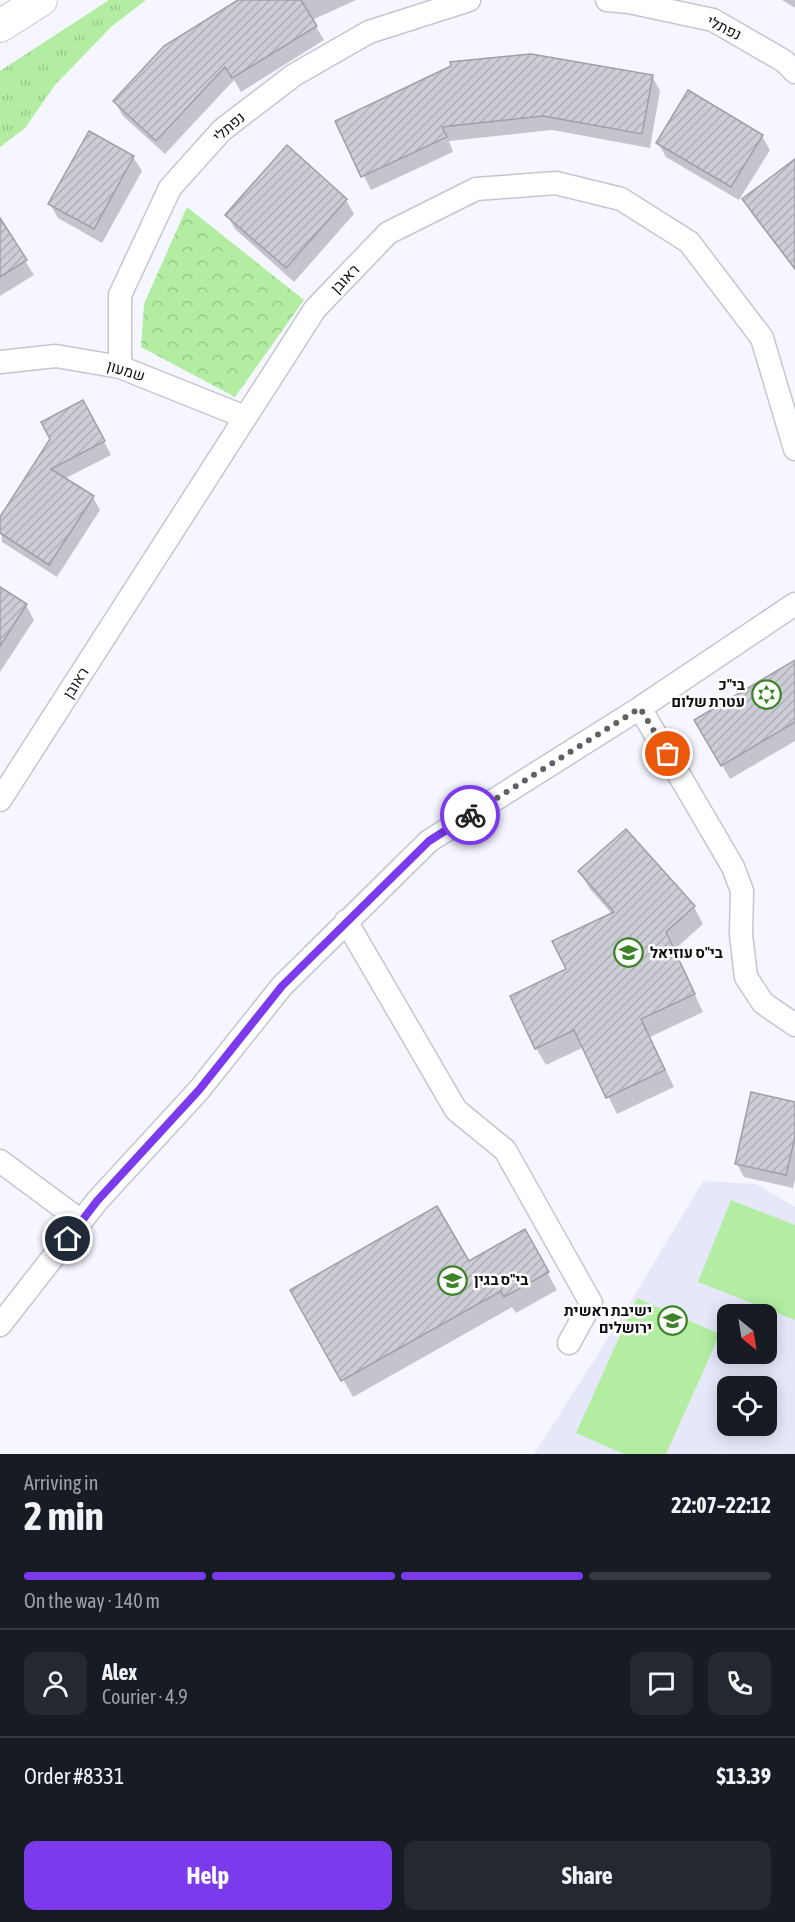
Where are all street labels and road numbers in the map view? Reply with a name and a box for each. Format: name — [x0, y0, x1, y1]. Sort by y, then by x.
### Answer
street label: נפתלי — [704, 12, 744, 43]
street label: נפתלי — [209, 108, 248, 145]
street label: ראובן — [327, 261, 362, 297]
street label: שמעון — [105, 357, 147, 384]
street label: ראובן — [59, 664, 92, 701]

